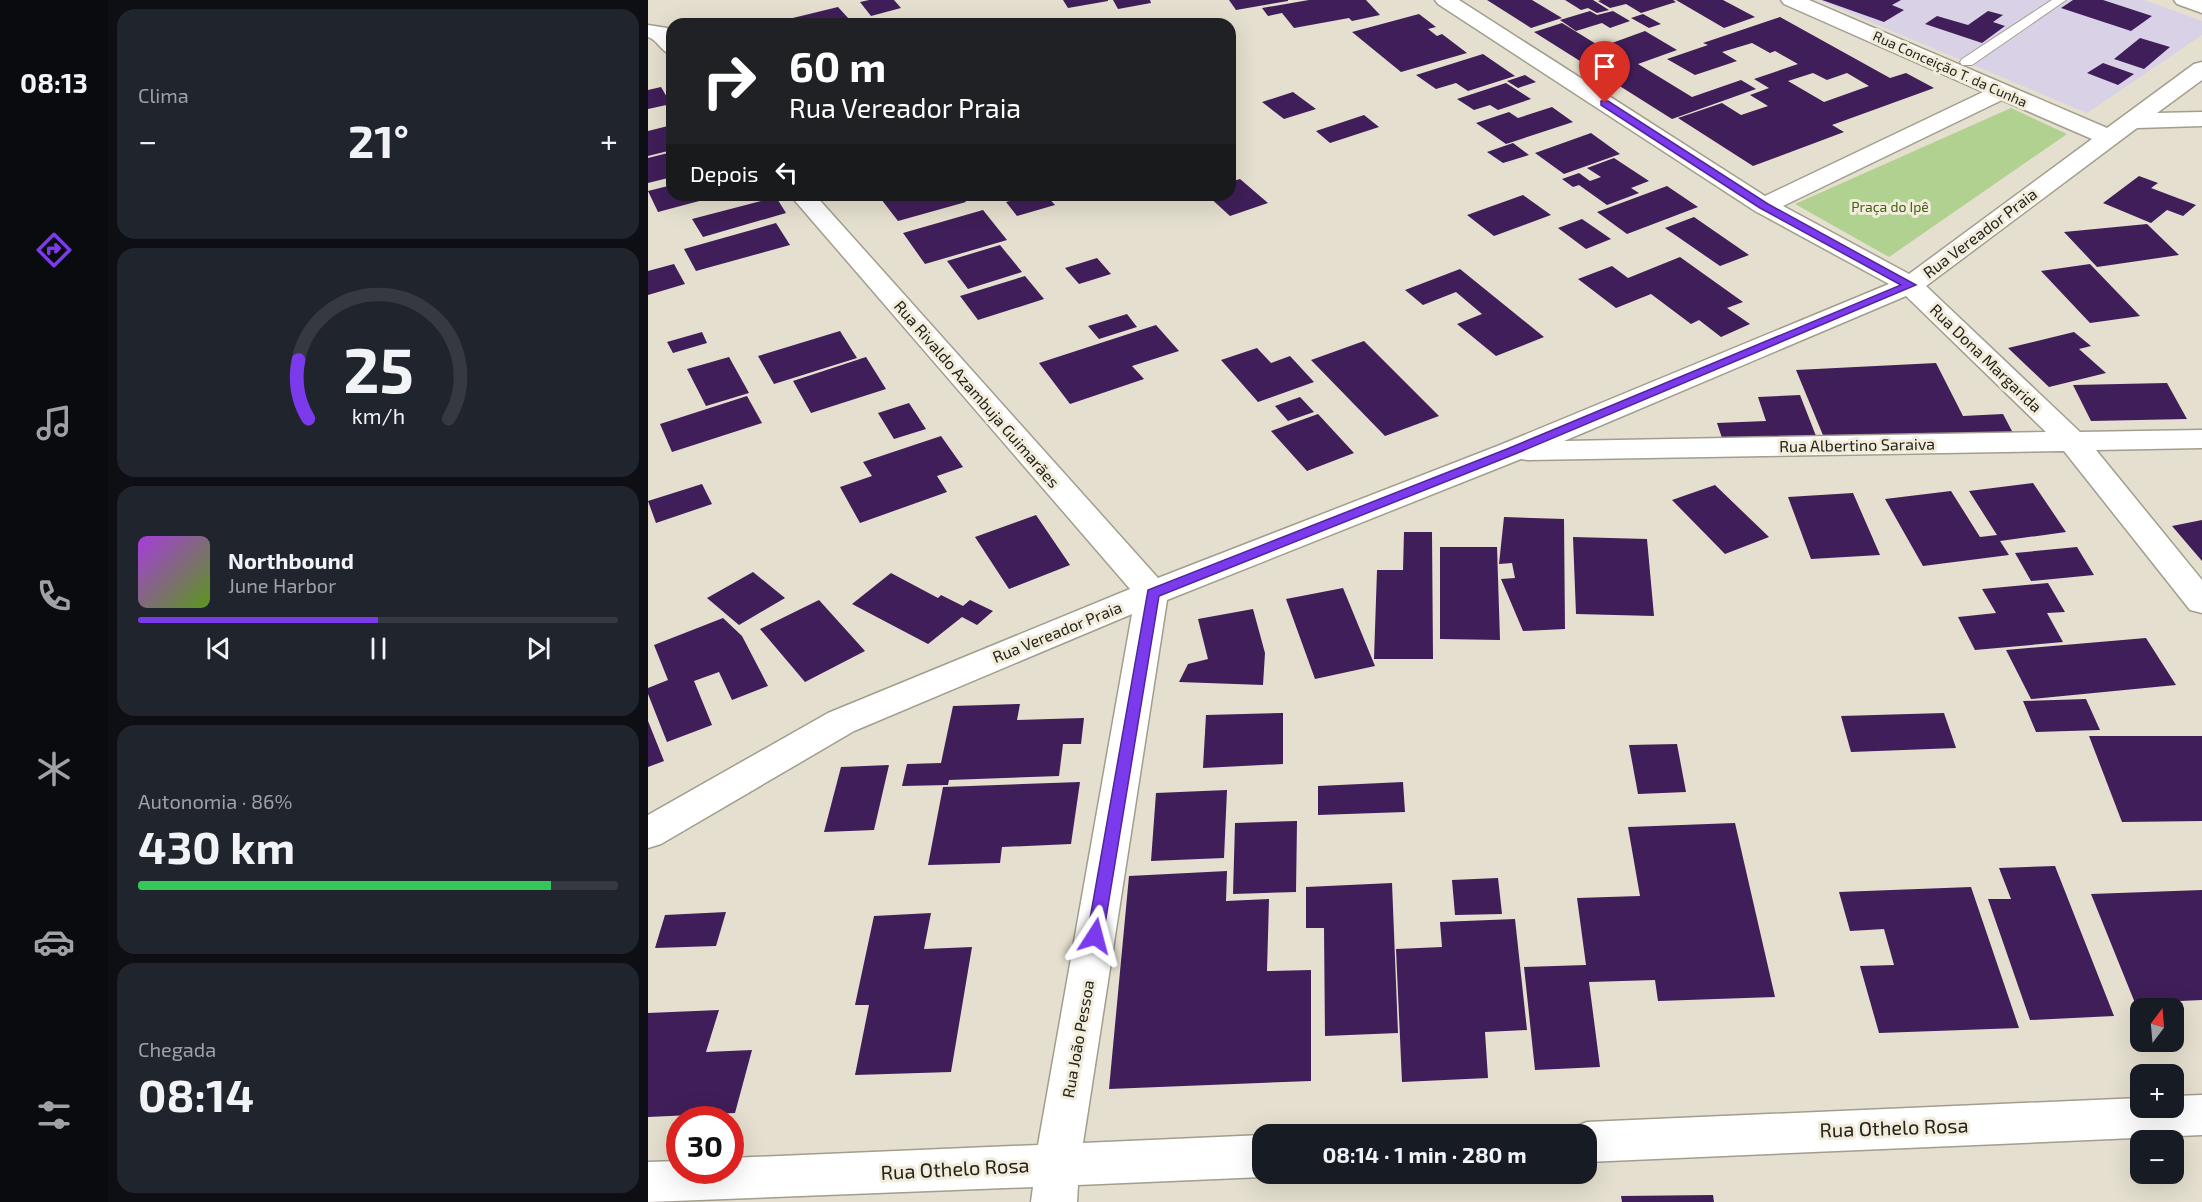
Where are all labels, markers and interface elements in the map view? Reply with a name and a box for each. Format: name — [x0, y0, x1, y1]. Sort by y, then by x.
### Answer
street label: Rua Conceição T. da Cunha — [1870, 27, 2030, 111]
text: 60 m — [789, 40, 886, 90]
pin — [1579, 41, 1630, 103]
icon: right — [690, 42, 768, 120]
icon: arrive — [1588, 50, 1621, 83]
text: 08:13 — [20, 66, 88, 98]
text: Clima — [138, 83, 189, 107]
text: Rua Vereador Praia — [789, 91, 1021, 123]
text: 21° — [348, 113, 409, 167]
text: − — [138, 120, 157, 160]
text: + — [600, 120, 618, 160]
icon: left — [770, 156, 803, 189]
text: Depois — [690, 160, 758, 186]
street label: Rua Vereador Praia — [1919, 184, 2040, 282]
park label: Praça do Ipê — [1851, 198, 1929, 216]
icon: directions — [33, 229, 75, 271]
street label: Rua Rivaldo Azambuja Guimarães — [890, 296, 1064, 492]
street label: Rua Dona Margarida — [1927, 299, 2046, 416]
text: 25 — [343, 332, 413, 407]
icon: music — [33, 402, 75, 444]
text: km/h — [351, 404, 405, 429]
street label: Rua Albertino Saraiva — [1779, 434, 1935, 455]
text: Northbound — [228, 547, 354, 573]
text: June Harbor — [228, 573, 336, 597]
icon: phone — [33, 575, 75, 617]
street label: Rua Vereador Praia — [989, 597, 1124, 666]
icon: previous — [202, 632, 235, 665]
icon: pause — [362, 632, 395, 665]
icon: next — [522, 632, 555, 665]
icon: climate — [33, 748, 75, 790]
text: Autonomia · 86% — [138, 789, 292, 813]
text: 430 km — [138, 819, 295, 873]
position arrow — [1063, 904, 1127, 968]
icon: car — [33, 921, 75, 963]
street label: Rua João Pessoa — [1058, 979, 1097, 1099]
north arrow — [2130, 998, 2184, 1052]
map controls — [2130, 998, 2184, 1184]
text: Chegada — [138, 1037, 216, 1061]
button: + — [2130, 1064, 2184, 1118]
text: 08:14 — [138, 1067, 254, 1121]
icon: filters — [33, 1094, 75, 1136]
speed limit sign: 30 — [666, 1106, 744, 1184]
street label: Rua Othelo Rosa — [1819, 1112, 1969, 1142]
button: − — [2130, 1130, 2184, 1184]
text: 08:14 · 1 min · 280 m — [1322, 1141, 1527, 1167]
street label: Rua Othelo Rosa — [880, 1152, 1030, 1184]

